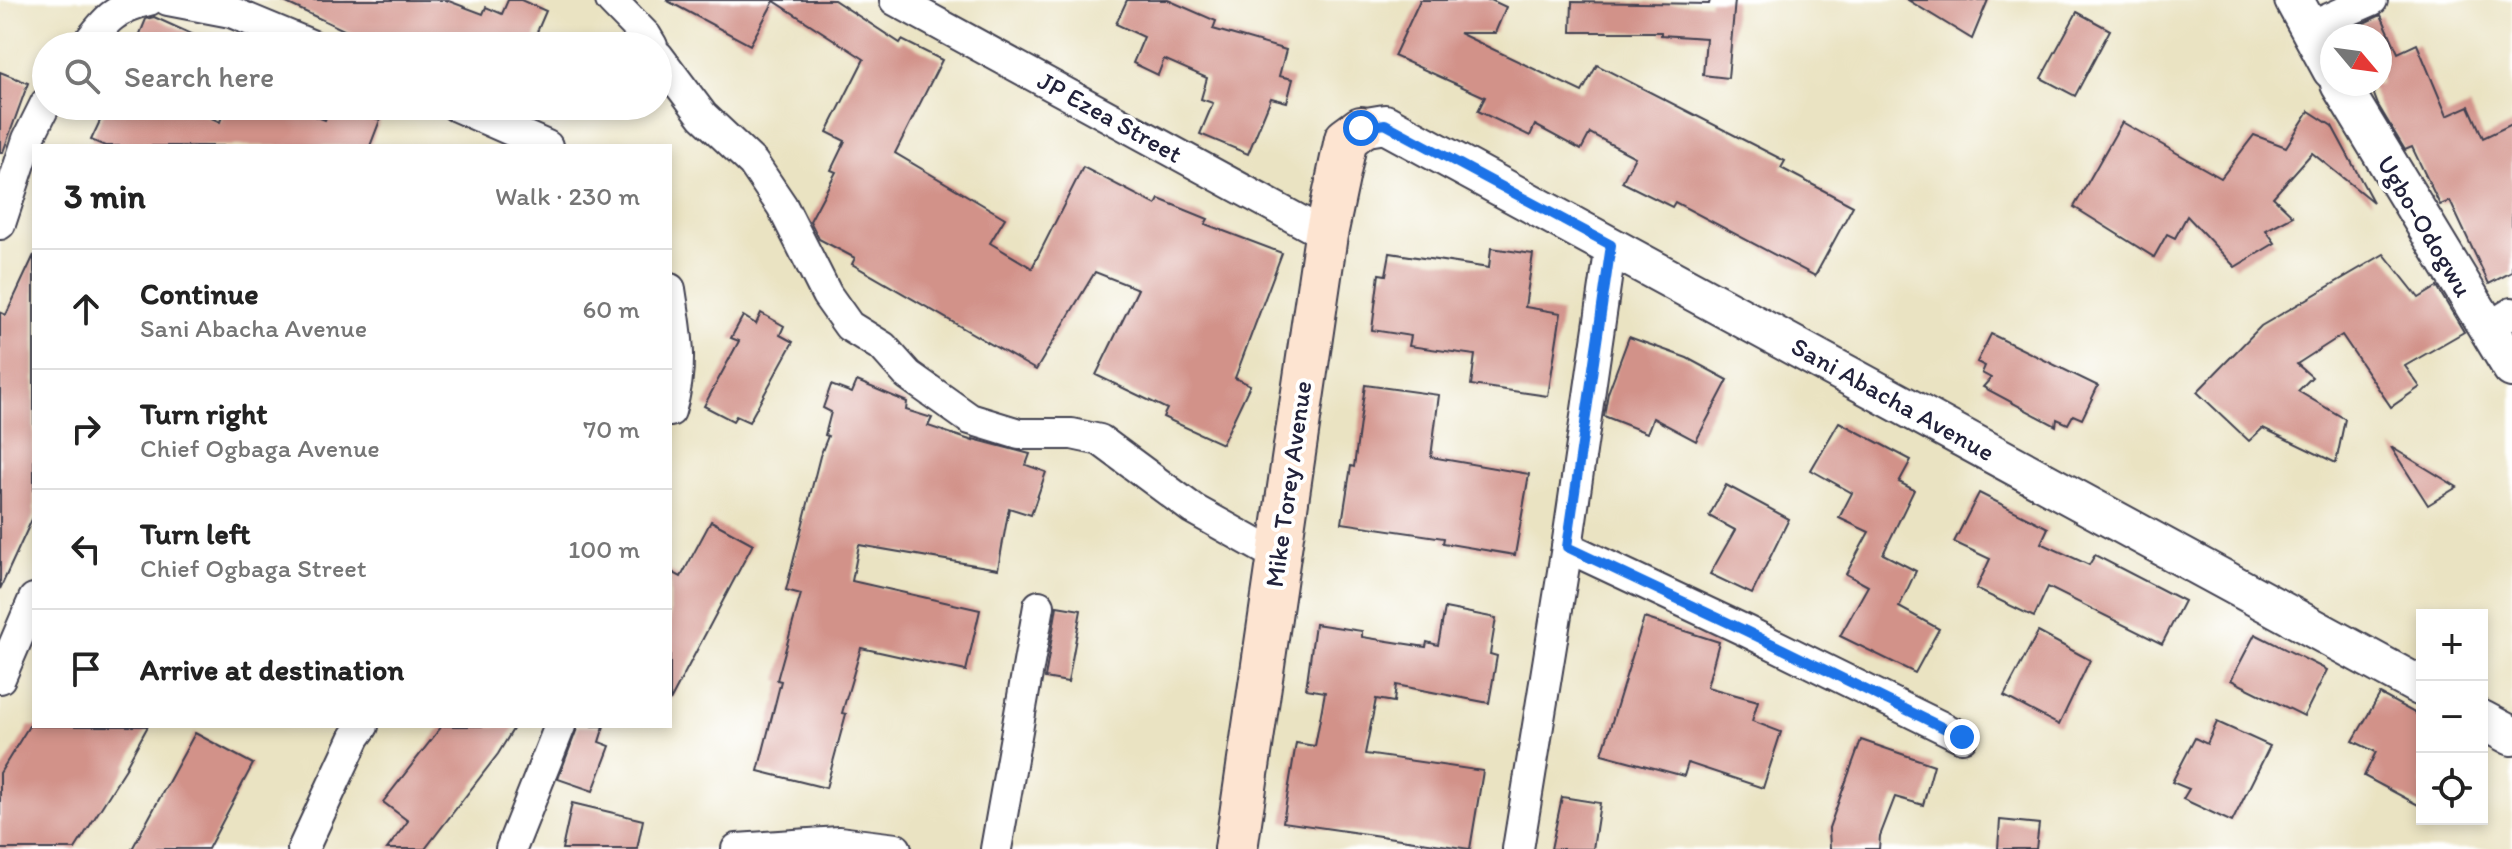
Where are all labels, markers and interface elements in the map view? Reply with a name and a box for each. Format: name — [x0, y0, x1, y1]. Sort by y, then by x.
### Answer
north arrow — [2320, 24, 2392, 96]
search box — [32, 32, 672, 120]
icon: search — [60, 54, 104, 98]
text: Search here — [124, 58, 274, 95]
street label: JP Ezea Street — [1032, 64, 1188, 170]
route start — [1343, 110, 1379, 146]
street label: Ugbo-Odogwu — [2370, 149, 2480, 303]
text: 3 min — [64, 176, 146, 217]
text: Walk · 230 m — [495, 180, 640, 212]
text: Continue — [140, 275, 259, 312]
icon: ahead — [64, 287, 108, 331]
text: 60 m — [583, 293, 640, 325]
text: Sani Abacha Avenue — [140, 312, 367, 344]
street label: Sani Abacha Avenue — [1786, 330, 2000, 468]
street label: Mike Torey Avenue — [1258, 379, 1318, 589]
text: Turn right — [140, 395, 268, 432]
icon: right — [64, 407, 108, 451]
text: 70 m — [583, 413, 640, 445]
text: Chief Ogbaga Avenue — [140, 432, 380, 464]
text: Turn left — [140, 515, 251, 552]
icon: left — [64, 527, 108, 571]
text: 100 m — [568, 533, 640, 565]
text: Chief Ogbaga Street — [140, 552, 367, 584]
map controls — [2416, 609, 2488, 825]
button: + — [2416, 609, 2488, 681]
icon: arrive — [64, 647, 108, 691]
text: Arrive at destination — [140, 651, 404, 688]
button: − — [2416, 681, 2488, 753]
route end — [1944, 719, 1980, 755]
button: locate — [2416, 753, 2488, 825]

